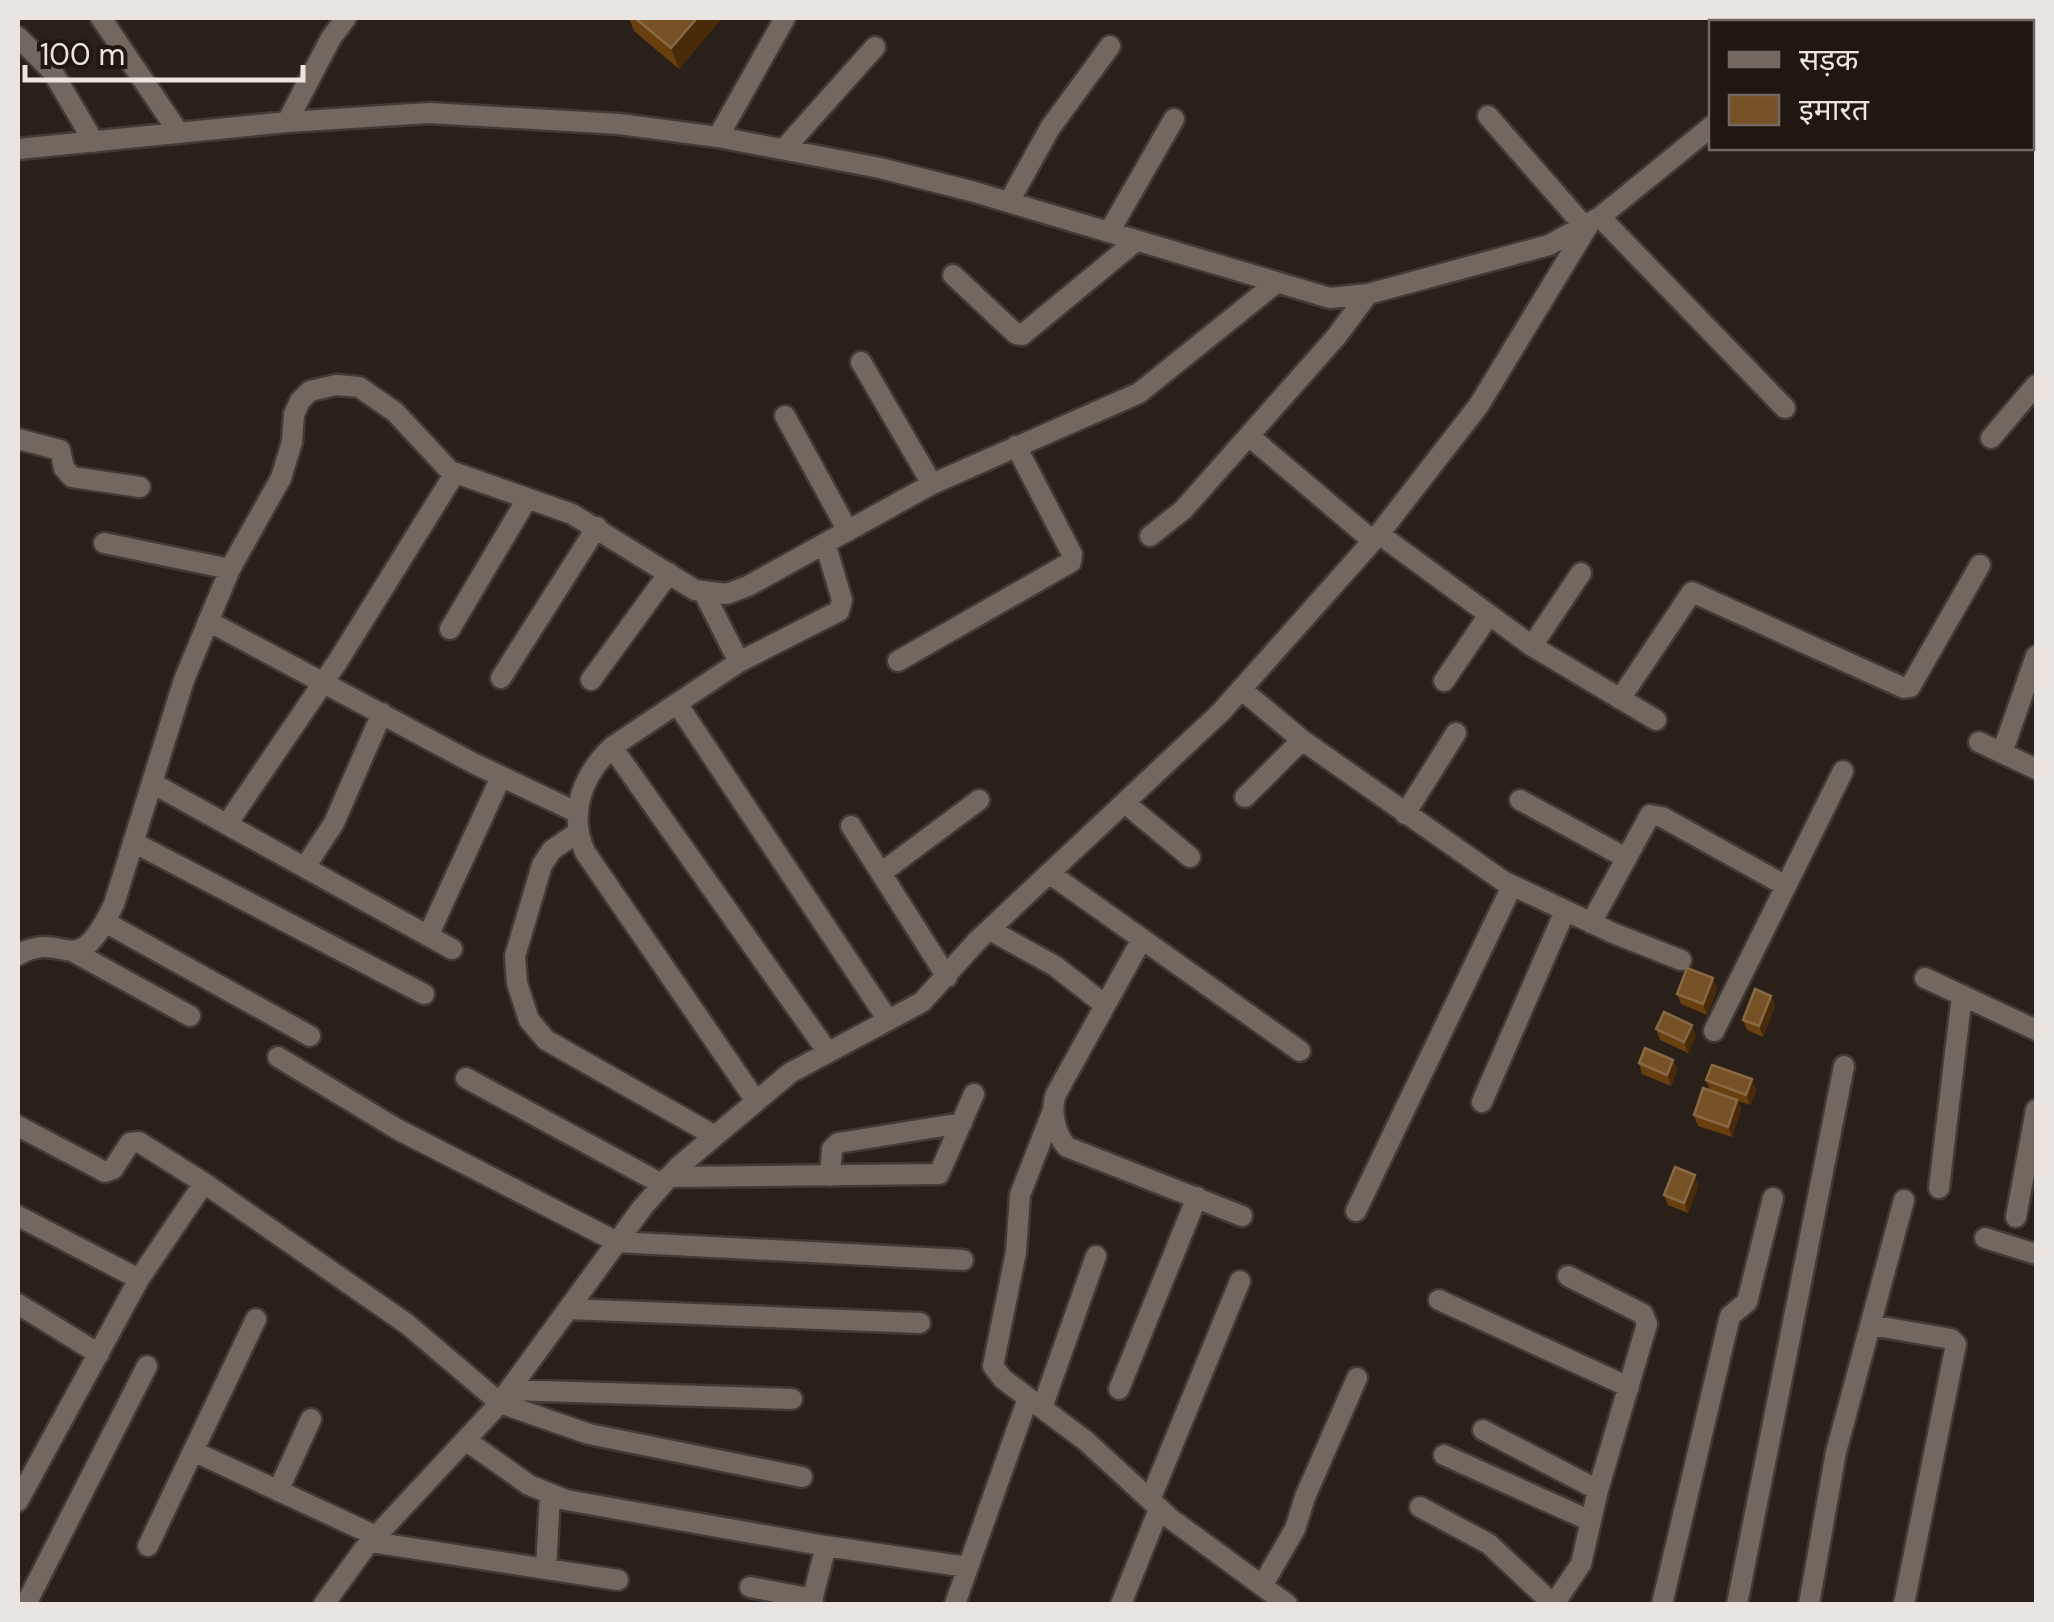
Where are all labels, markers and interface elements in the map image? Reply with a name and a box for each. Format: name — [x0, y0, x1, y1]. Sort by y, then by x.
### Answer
scale bar — [25, 20, 302, 82]
legend — [1709, 20, 2034, 150]
text: 100 m — [40, 35, 125, 74]
text: सड़क — [1799, 40, 1859, 79]
text: इमारत — [1799, 90, 1870, 129]

